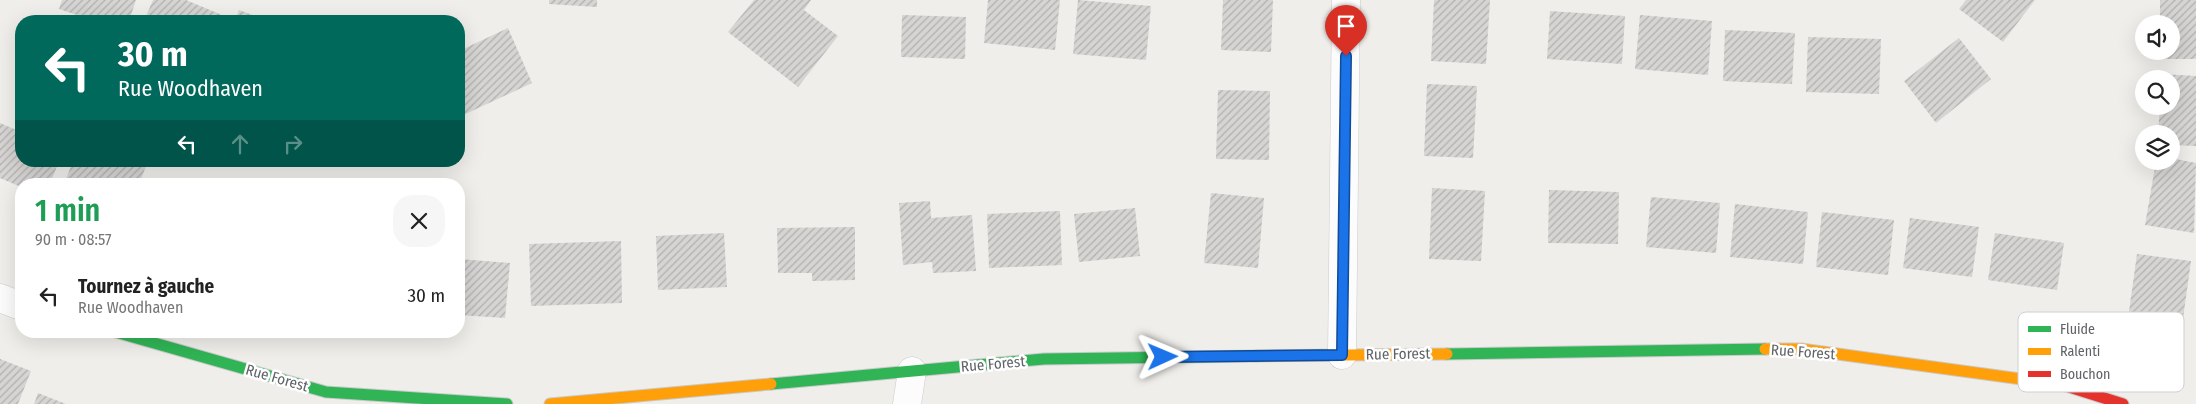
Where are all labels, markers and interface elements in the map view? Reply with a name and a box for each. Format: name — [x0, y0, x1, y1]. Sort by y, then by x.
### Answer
pin — [1325, 5, 1367, 56]
icon: arrive — [1332, 12, 1360, 40]
map controls — [2135, 15, 2180, 170]
button: sound — [2135, 15, 2180, 60]
text: 30 m — [118, 33, 188, 75]
icon: left — [35, 35, 100, 100]
button: search — [2135, 70, 2180, 115]
text: Rue Woodhaven — [118, 75, 263, 102]
button: layers — [2135, 125, 2180, 170]
icon: left — [173, 130, 201, 158]
icon: ahead — [226, 130, 254, 158]
icon: right — [279, 130, 307, 158]
text: 1 min — [35, 193, 100, 229]
button: close — [393, 195, 445, 247]
text: 90 m · 08:57 — [35, 230, 111, 249]
text: Tournez à gauche — [78, 275, 214, 298]
icon: left — [35, 282, 63, 310]
text: 30 m — [407, 284, 445, 307]
text: Rue Woodhaven — [78, 298, 183, 317]
legend — [2018, 312, 2184, 392]
text: Fluide — [2060, 321, 2095, 338]
position arrow — [1136, 330, 1188, 382]
street label: Rue Forest — [1770, 341, 1836, 363]
text: Ralenti — [2060, 343, 2100, 360]
street label: Rue Forest — [1366, 344, 1430, 364]
street label: Rue Forest — [960, 352, 1026, 376]
street label: Rue Forest — [244, 360, 311, 396]
text: Bouchon — [2060, 366, 2110, 383]

